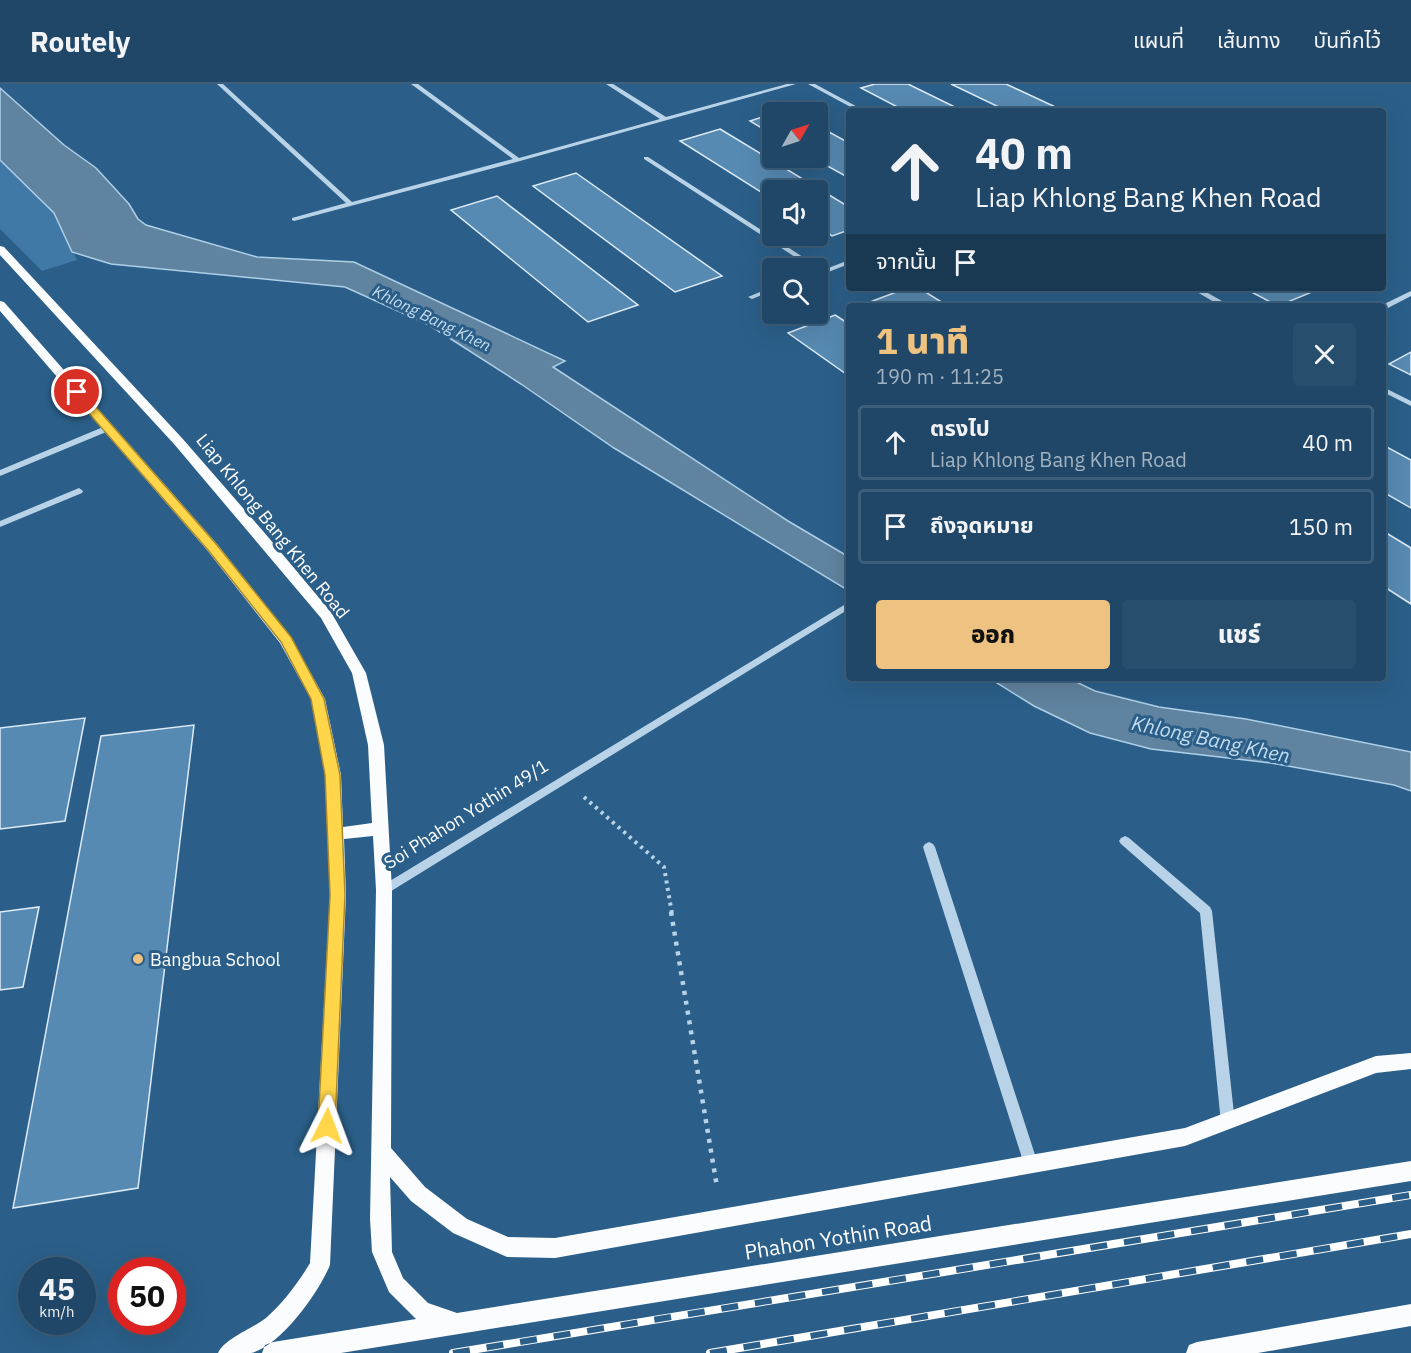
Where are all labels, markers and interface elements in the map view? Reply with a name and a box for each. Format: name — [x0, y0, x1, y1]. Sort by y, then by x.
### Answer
text: Routely — [30, 23, 131, 60]
text: แผนที่ — [1133, 26, 1184, 54]
text: เส้นทาง — [1217, 26, 1281, 54]
text: บันทึกไว้ — [1314, 26, 1381, 54]
north arrow — [762, 102, 828, 168]
map controls — [762, 102, 828, 324]
text: 40 m — [975, 126, 1073, 181]
icon: ahead — [876, 132, 954, 210]
text: Liap Khlong Bang Khen Road — [975, 179, 1322, 214]
button: sound — [762, 180, 828, 246]
text: จากนั้น — [876, 246, 937, 275]
icon: arrive — [949, 246, 982, 279]
button: search — [762, 258, 828, 324]
water label: Khlong Bang Khen — [370, 281, 494, 355]
text: 1 นาที — [876, 317, 969, 364]
button: close — [1293, 323, 1356, 386]
text: 190 m · 11:25 — [876, 363, 1004, 390]
pin — [51, 366, 102, 417]
icon: arrive — [60, 375, 93, 408]
text: ตรงไป — [930, 413, 990, 442]
icon: ahead — [879, 426, 912, 459]
text: 40 m — [1302, 428, 1353, 457]
street label: Liap Khlong Bang Khen Road — [191, 429, 355, 623]
text: Liap Khlong Bang Khen Road — [930, 446, 1187, 473]
icon: arrive — [879, 510, 912, 543]
text: ถึงจุดหมาย — [930, 510, 1034, 539]
text: 150 m — [1289, 512, 1353, 541]
button: ออก — [876, 600, 1110, 669]
button: แชร์ — [1122, 600, 1356, 669]
water label: Khlong Bang Khen — [1129, 709, 1293, 769]
street label: Soi Phahon Yothin 49/1 — [380, 754, 552, 874]
place label: Bangbua School — [150, 948, 281, 971]
marker: Bangbua School — [131, 952, 145, 966]
position arrow — [295, 1094, 359, 1158]
street label: Phahon Yothin Road — [742, 1208, 934, 1266]
speed limit sign: 50 — [108, 1257, 186, 1335]
text: 45 — [39, 1269, 75, 1308]
text: km/h — [39, 1302, 75, 1321]

